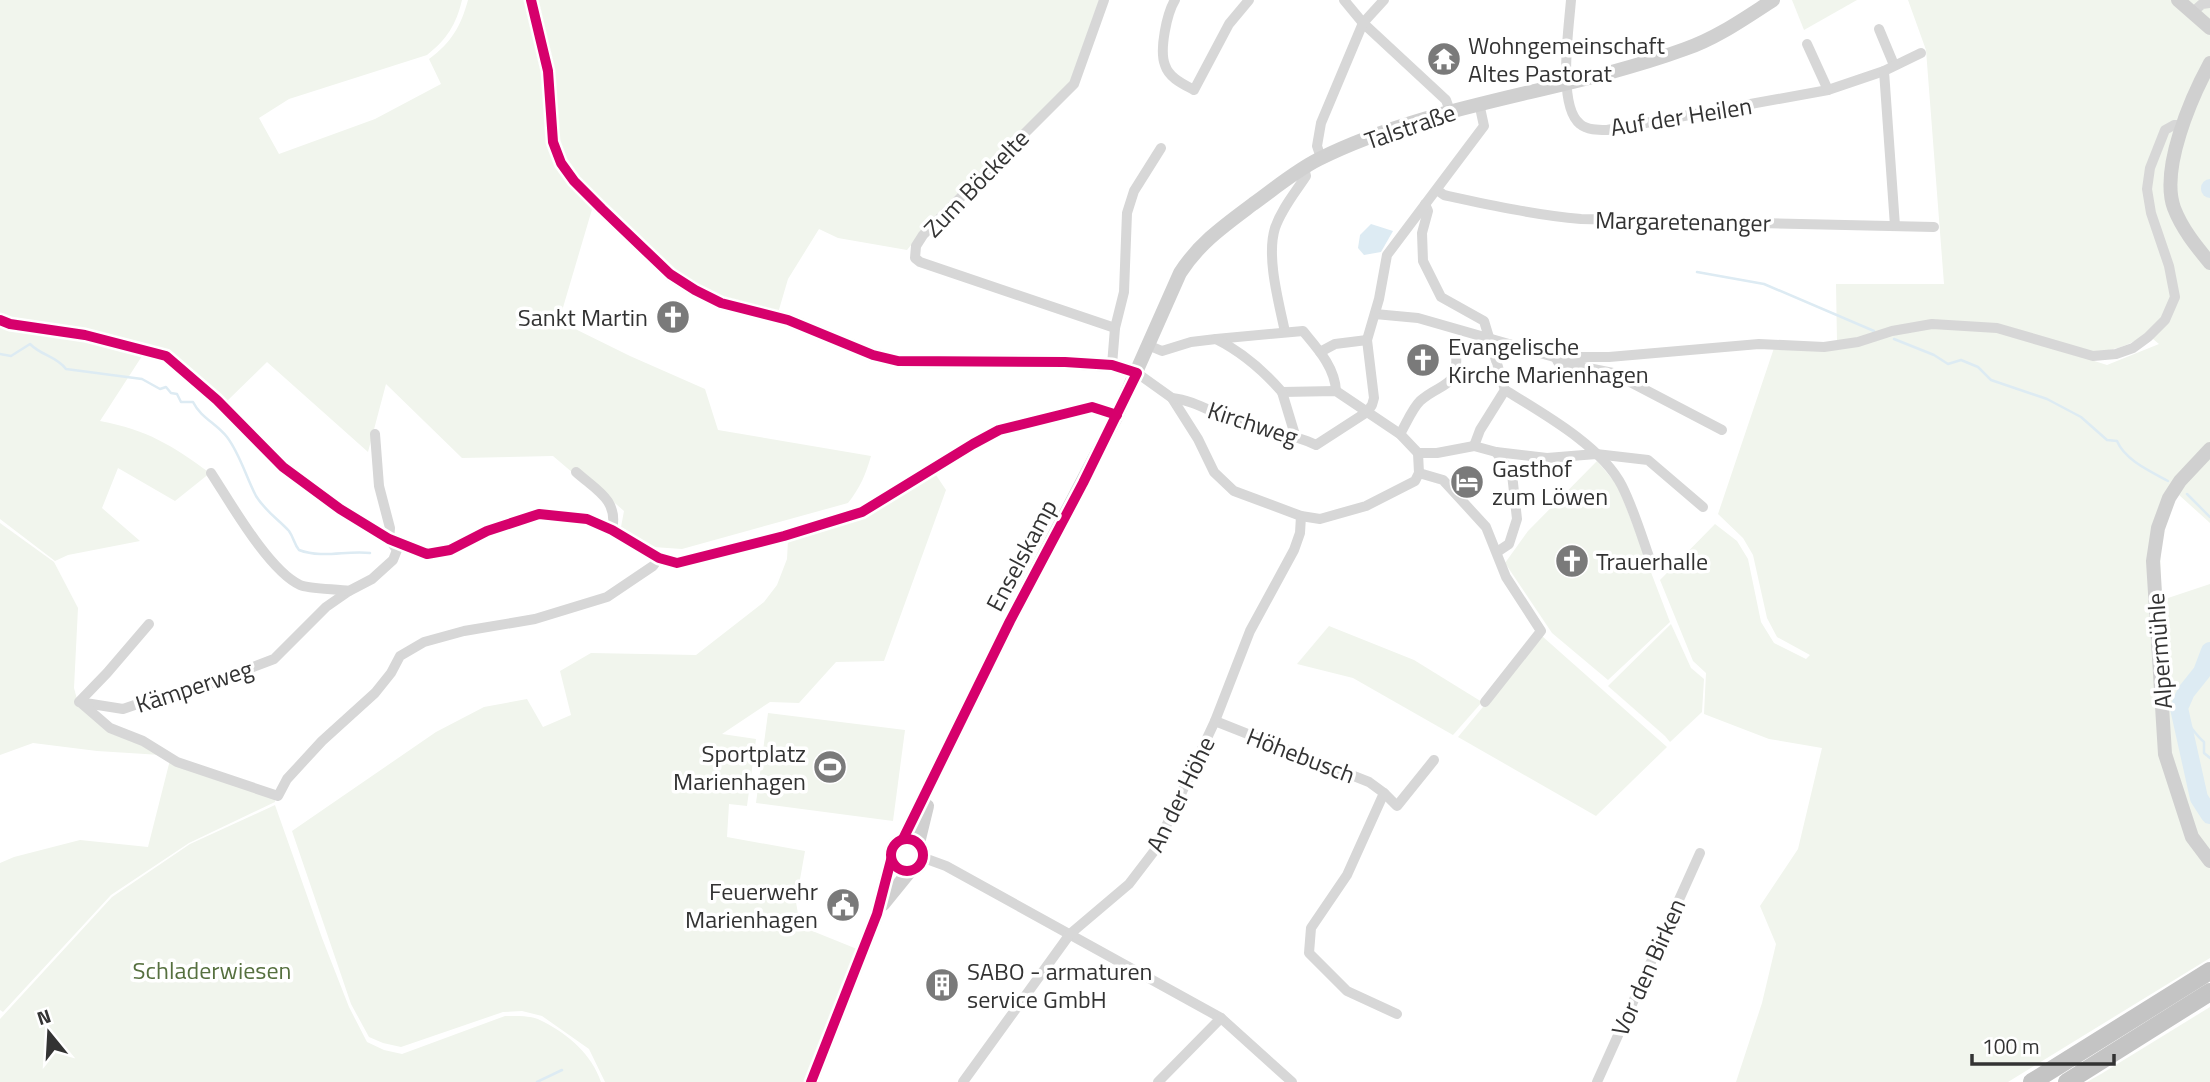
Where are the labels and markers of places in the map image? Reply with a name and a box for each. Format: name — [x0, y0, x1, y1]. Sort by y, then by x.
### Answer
place label: Wohngemeinschaft Altes Pastorat — [1468, 27, 1665, 91]
temple icon: Wohngemeinschaft Altes Pastorat — [1425, 40, 1463, 78]
church icon: Sankt Martin — [654, 298, 692, 336]
place label: Sankt Martin — [518, 299, 648, 335]
place label: Evangelische Kirche Marienhagen — [1448, 328, 1649, 392]
church icon: Evangelische Kirche Marienhagen — [1404, 341, 1442, 379]
place label: Gasthof zum Löwen — [1492, 450, 1608, 514]
hotel icon: Gasthof zum Löwen — [1448, 463, 1486, 501]
church icon: Trauerhalle — [1553, 542, 1591, 580]
place label: Trauerhalle — [1596, 543, 1708, 579]
place label: Sportplatz Marienhagen — [673, 735, 806, 799]
sports icon: Sportplatz Marienhagen — [811, 748, 849, 786]
place label: Feuerwehr Marienhagen — [685, 873, 818, 937]
public building icon: Feuerwehr Marienhagen — [824, 886, 862, 924]
place label: SABO - armaturen service GmbH — [967, 953, 1152, 1017]
building icon: SABO - armaturen service GmbH — [923, 966, 961, 1004]

